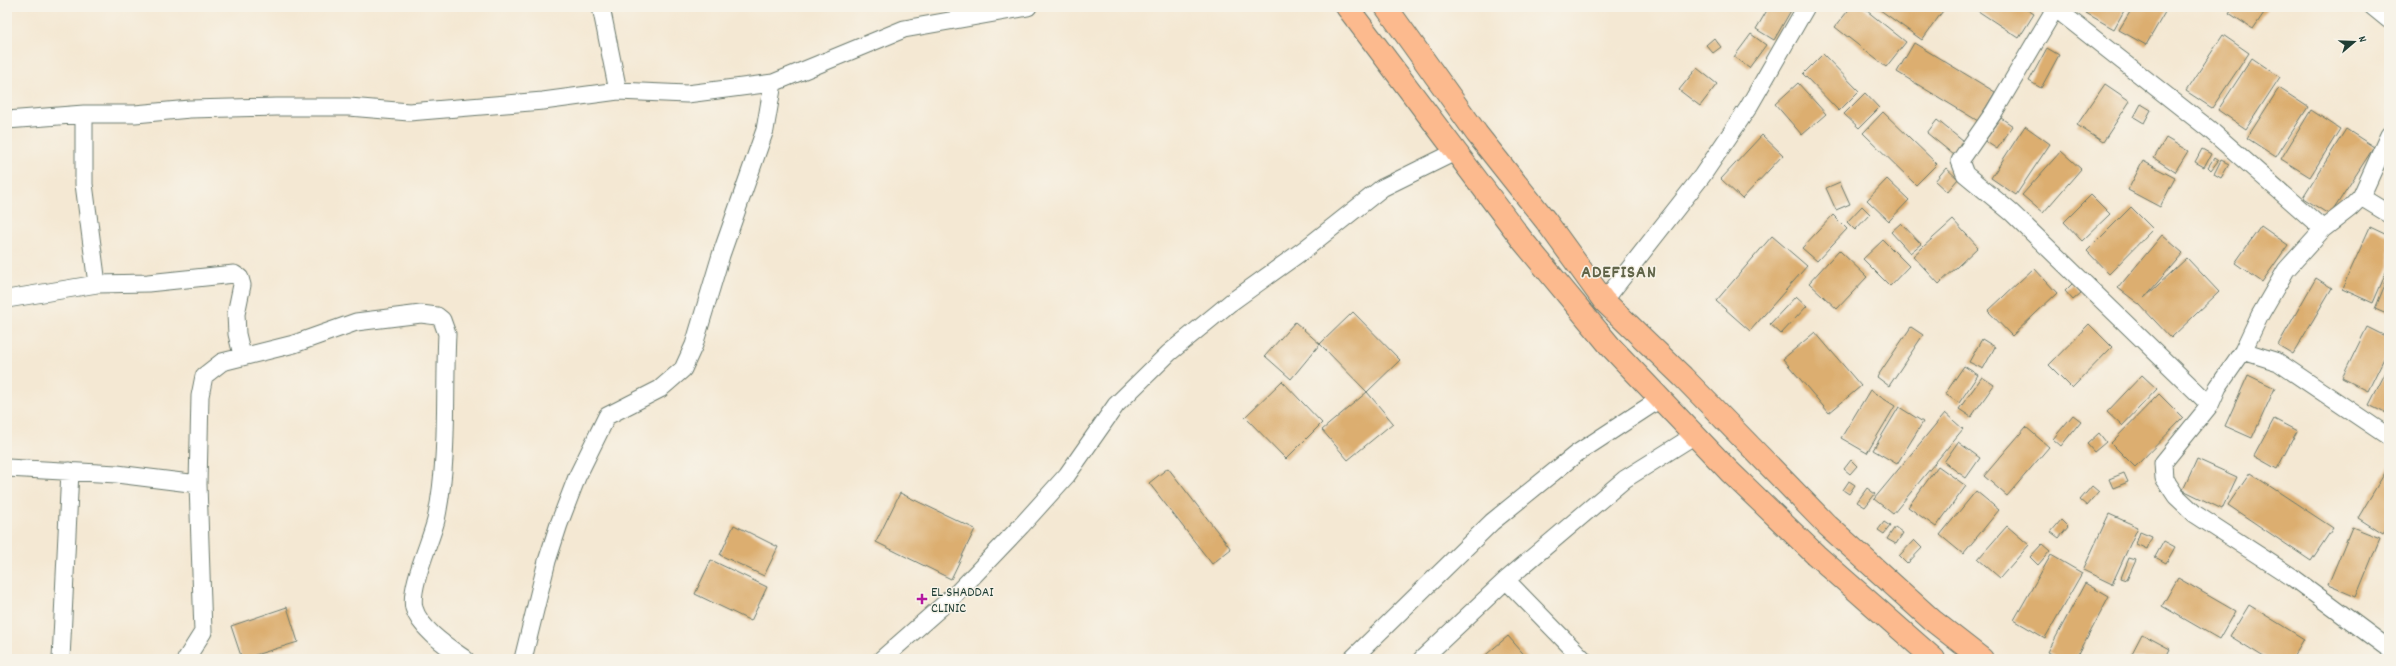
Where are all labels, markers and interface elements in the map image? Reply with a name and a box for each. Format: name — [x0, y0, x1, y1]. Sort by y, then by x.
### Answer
north arrow — [2334, 22, 2374, 62]
text: N — [2353, 34, 2370, 45]
district label: ADEFISAN — [1581, 261, 1657, 286]
place label: EL SHADDAI CLINIC — [931, 583, 994, 619]
marker: EL SHADDAI CLINIC — [916, 593, 928, 605]

